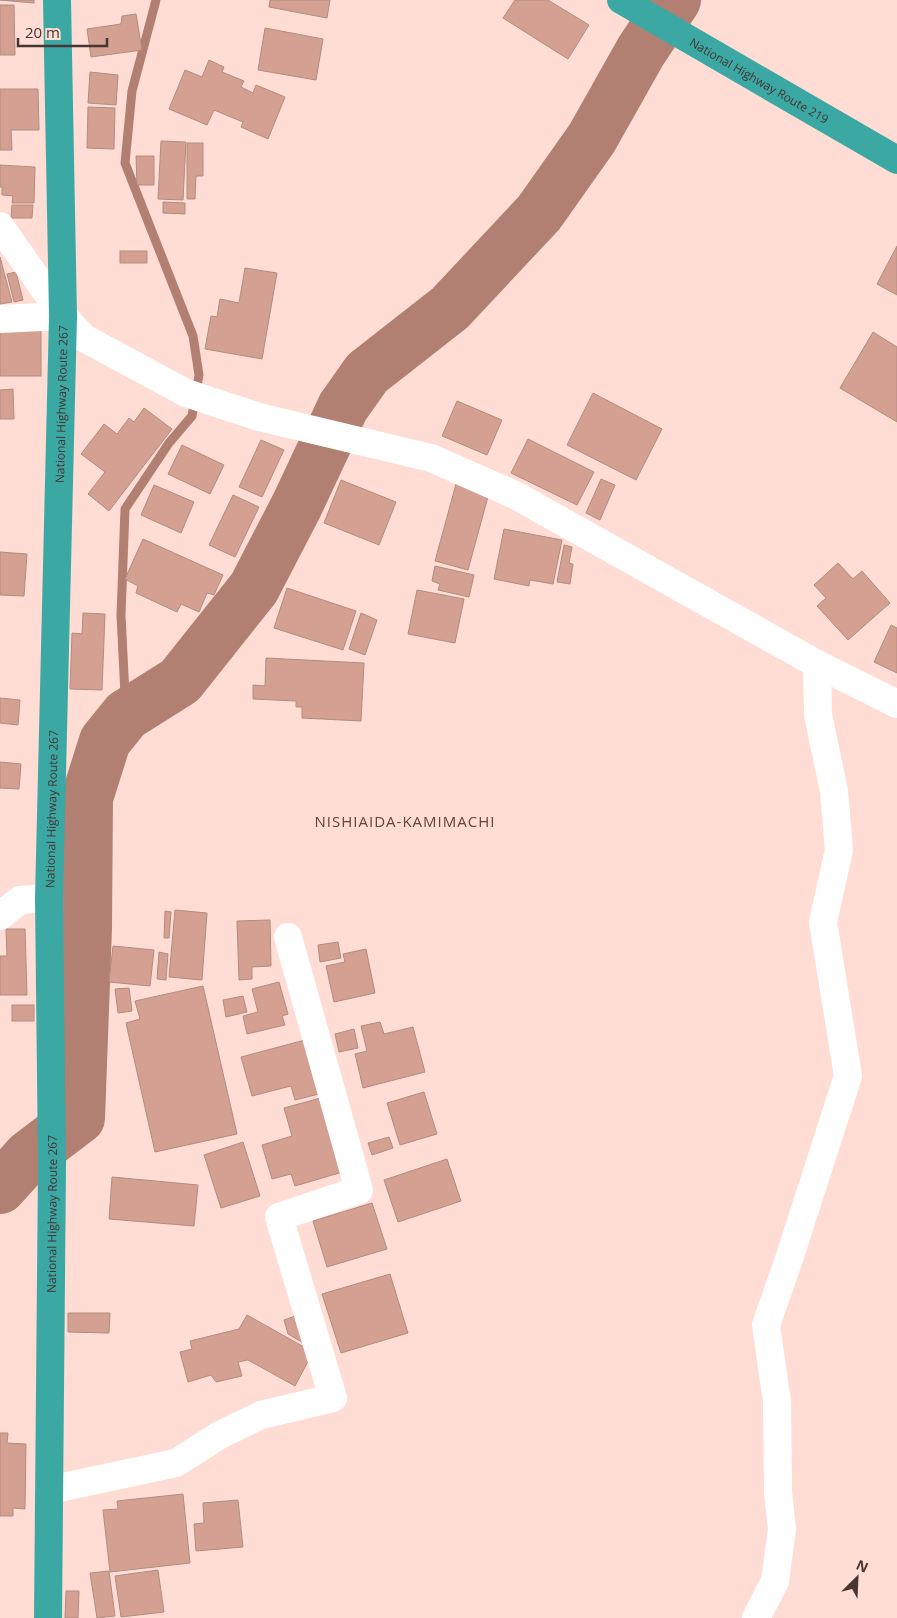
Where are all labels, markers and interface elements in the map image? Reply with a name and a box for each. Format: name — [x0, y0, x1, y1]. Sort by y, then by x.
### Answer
scale bar — [18, 15, 106, 47]
text: 20 m — [25, 22, 60, 42]
street label: National Highway Route 219 — [687, 33, 832, 127]
street label: National Highway Route 267 — [50, 325, 71, 483]
street label: National Highway Route 267 — [41, 730, 62, 888]
district label: NISHIAIDA-KAMIMACHI — [315, 811, 495, 831]
street label: National Highway Route 267 — [42, 1135, 61, 1293]
north arrow — [832, 1553, 882, 1603]
text: N — [853, 1555, 872, 1577]

